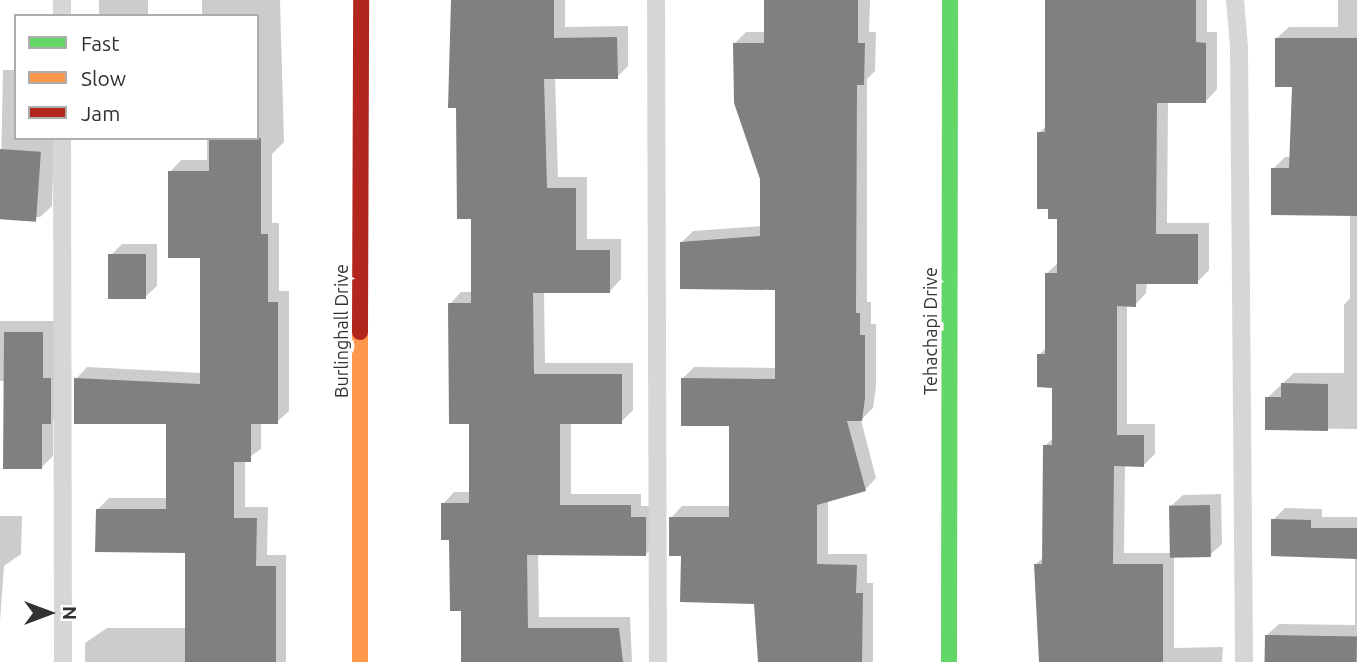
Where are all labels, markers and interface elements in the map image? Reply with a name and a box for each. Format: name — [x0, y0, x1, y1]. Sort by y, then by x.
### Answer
legend — [14, 14, 259, 140]
text: Fast — [81, 31, 119, 55]
text: Slow — [81, 66, 126, 90]
text: Jam — [81, 101, 120, 125]
street label: Burlinghall Drive — [330, 264, 352, 398]
street label: Tehachapi Drive — [919, 267, 941, 395]
north arrow — [14, 578, 84, 648]
text: N — [59, 606, 81, 620]

